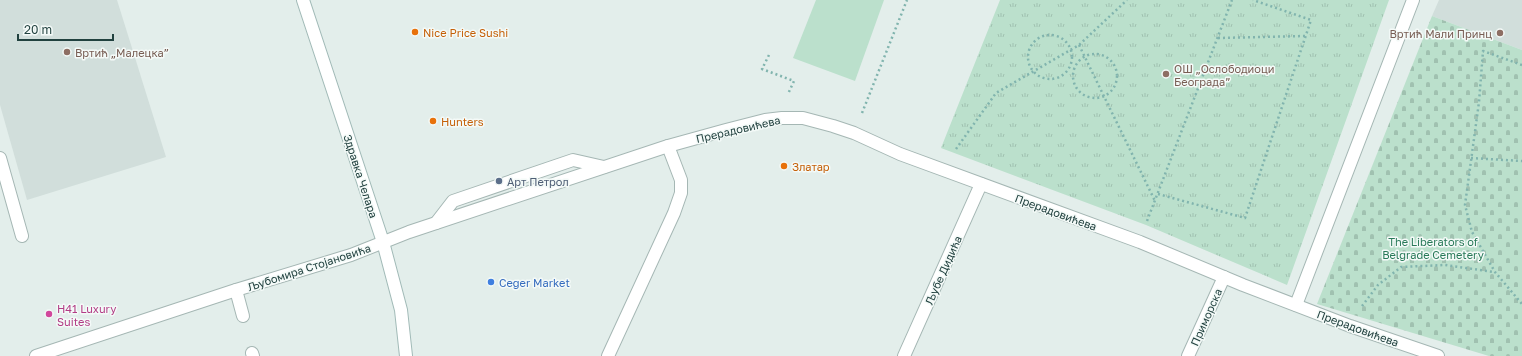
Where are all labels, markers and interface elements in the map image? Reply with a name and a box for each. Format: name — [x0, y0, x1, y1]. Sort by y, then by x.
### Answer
scale bar — [18, 16, 113, 42]
text: 20 m — [24, 22, 52, 37]
place label: Nice Price Sushi — [423, 26, 508, 39]
marker: Nice Price Sushi — [410, 27, 420, 37]
place label: Вртић Мали Принц — [1389, 27, 1492, 40]
marker: Вртић Мали Принц — [1495, 28, 1505, 38]
place label: Вртић „Малецка” — [75, 46, 169, 59]
marker: Вртић „Малецка” — [62, 47, 72, 57]
place label: ОШ „Ослободиоци Београда” — [1174, 62, 1274, 88]
marker: ОШ „Ослободиоци Београда” — [1161, 69, 1171, 79]
street label: Прерадовићева — [695, 113, 781, 145]
place label: Hunters — [441, 115, 484, 128]
marker: Hunters — [428, 116, 438, 126]
street label: Здравка Челара — [341, 133, 381, 219]
place label: Златар — [792, 160, 830, 173]
marker: Златар — [779, 161, 789, 171]
place label: Арт Петрол — [507, 175, 569, 188]
marker: Арт Петрол — [494, 176, 504, 186]
street label: Прерадовићева — [1013, 191, 1099, 233]
street label: Љубе Дидића — [922, 233, 964, 307]
park label: The Liberators of Belgrade Cemetery — [1382, 235, 1484, 261]
street label: Љубомира Стојановића — [246, 241, 372, 293]
place label: Ceger Market — [499, 276, 570, 289]
marker: Ceger Market — [486, 277, 496, 287]
street label: Приморска — [1188, 286, 1224, 348]
place label: H41 Luxury Suites — [57, 302, 116, 328]
street label: Прерадовићева — [1315, 307, 1401, 349]
marker: H41 Luxury Suites — [44, 309, 54, 319]

